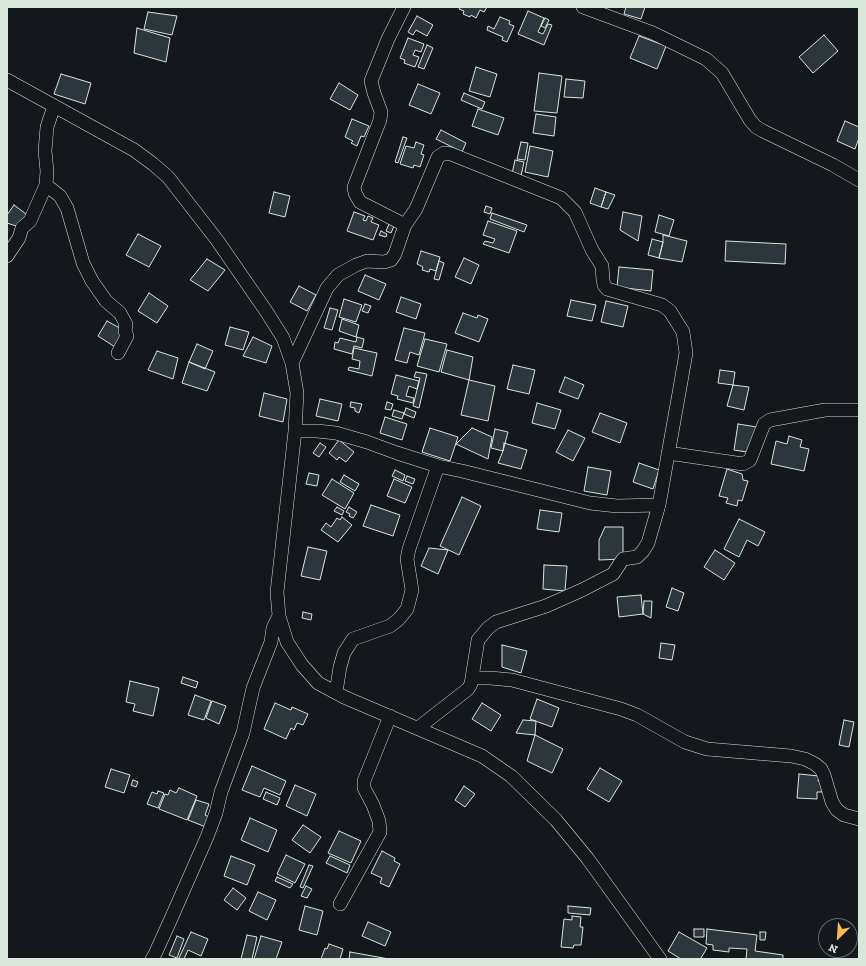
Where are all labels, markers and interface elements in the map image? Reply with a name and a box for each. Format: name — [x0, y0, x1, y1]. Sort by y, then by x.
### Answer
north arrow — [818, 918, 858, 958]
text: N — [827, 941, 840, 956]

